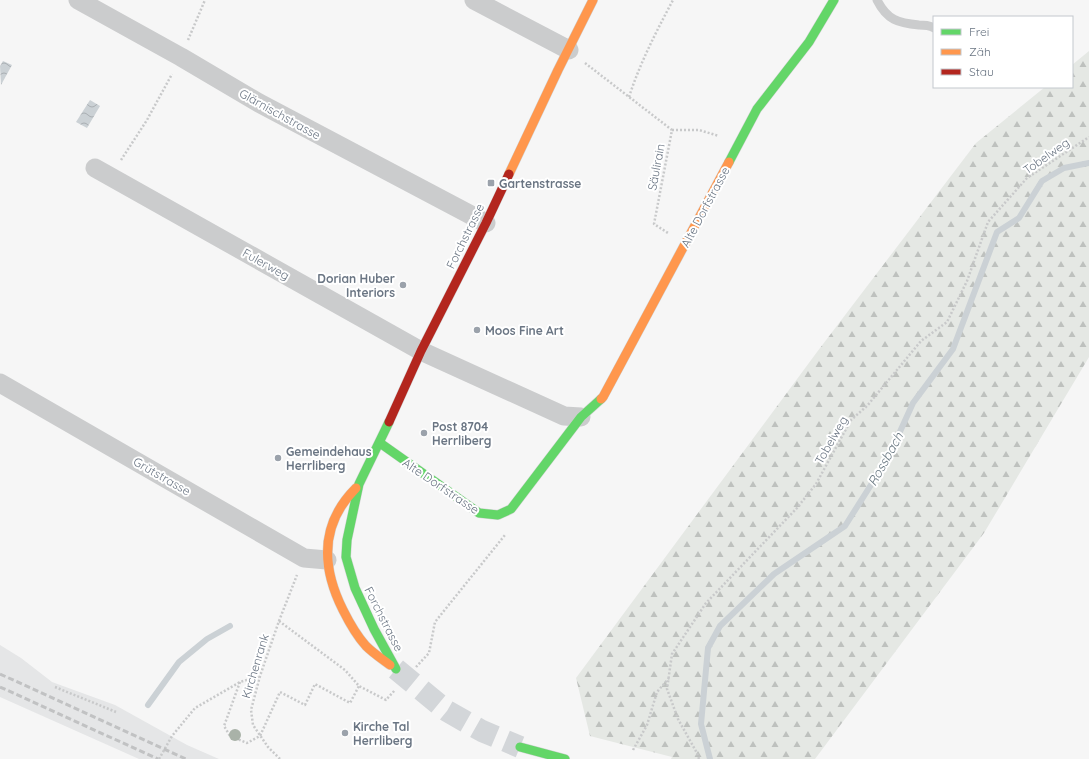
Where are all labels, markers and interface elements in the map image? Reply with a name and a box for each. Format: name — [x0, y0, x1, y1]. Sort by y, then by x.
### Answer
legend — [933, 16, 1073, 88]
text: Frei — [969, 24, 989, 39]
text: Zäh — [969, 44, 991, 59]
text: Stau — [969, 64, 994, 79]
street label: Glärnischstrasse — [237, 85, 323, 143]
street label: Tobelweg — [1020, 135, 1072, 177]
street label: Säulirain — [644, 142, 668, 192]
street label: Alte Dorfstrasse — [677, 164, 733, 250]
place label: Gartenstrasse — [499, 176, 581, 191]
marker: Gartenstrasse — [486, 178, 496, 188]
street label: Forchstrasse — [443, 201, 487, 271]
street label: Fulerweg — [240, 245, 292, 283]
place label: Dorian Huber Interiors — [317, 271, 395, 300]
marker: Dorian Huber Interiors — [398, 280, 408, 290]
place label: Moos Fine Art — [485, 323, 564, 338]
marker: Moos Fine Art — [472, 325, 482, 335]
street label: Tobelweg — [811, 413, 851, 467]
place label: Post 8704 Herrliberg — [432, 419, 492, 448]
marker: Post 8704 Herrliberg — [419, 428, 429, 438]
water label: Rossbach — [864, 429, 906, 488]
place label: Gemeindehaus Herrliberg — [286, 444, 372, 473]
marker: Gemeindehaus Herrliberg — [273, 453, 283, 463]
street label: Grütstrasse — [131, 454, 193, 498]
street label: Alte Dorfstrasse — [400, 455, 482, 517]
street label: Forchstrasse — [361, 584, 407, 654]
street label: Kirchenrank — [238, 632, 272, 700]
place label: Kirche Tal Herrliberg — [353, 719, 413, 748]
marker: Kirche Tal Herrliberg — [340, 728, 350, 738]

